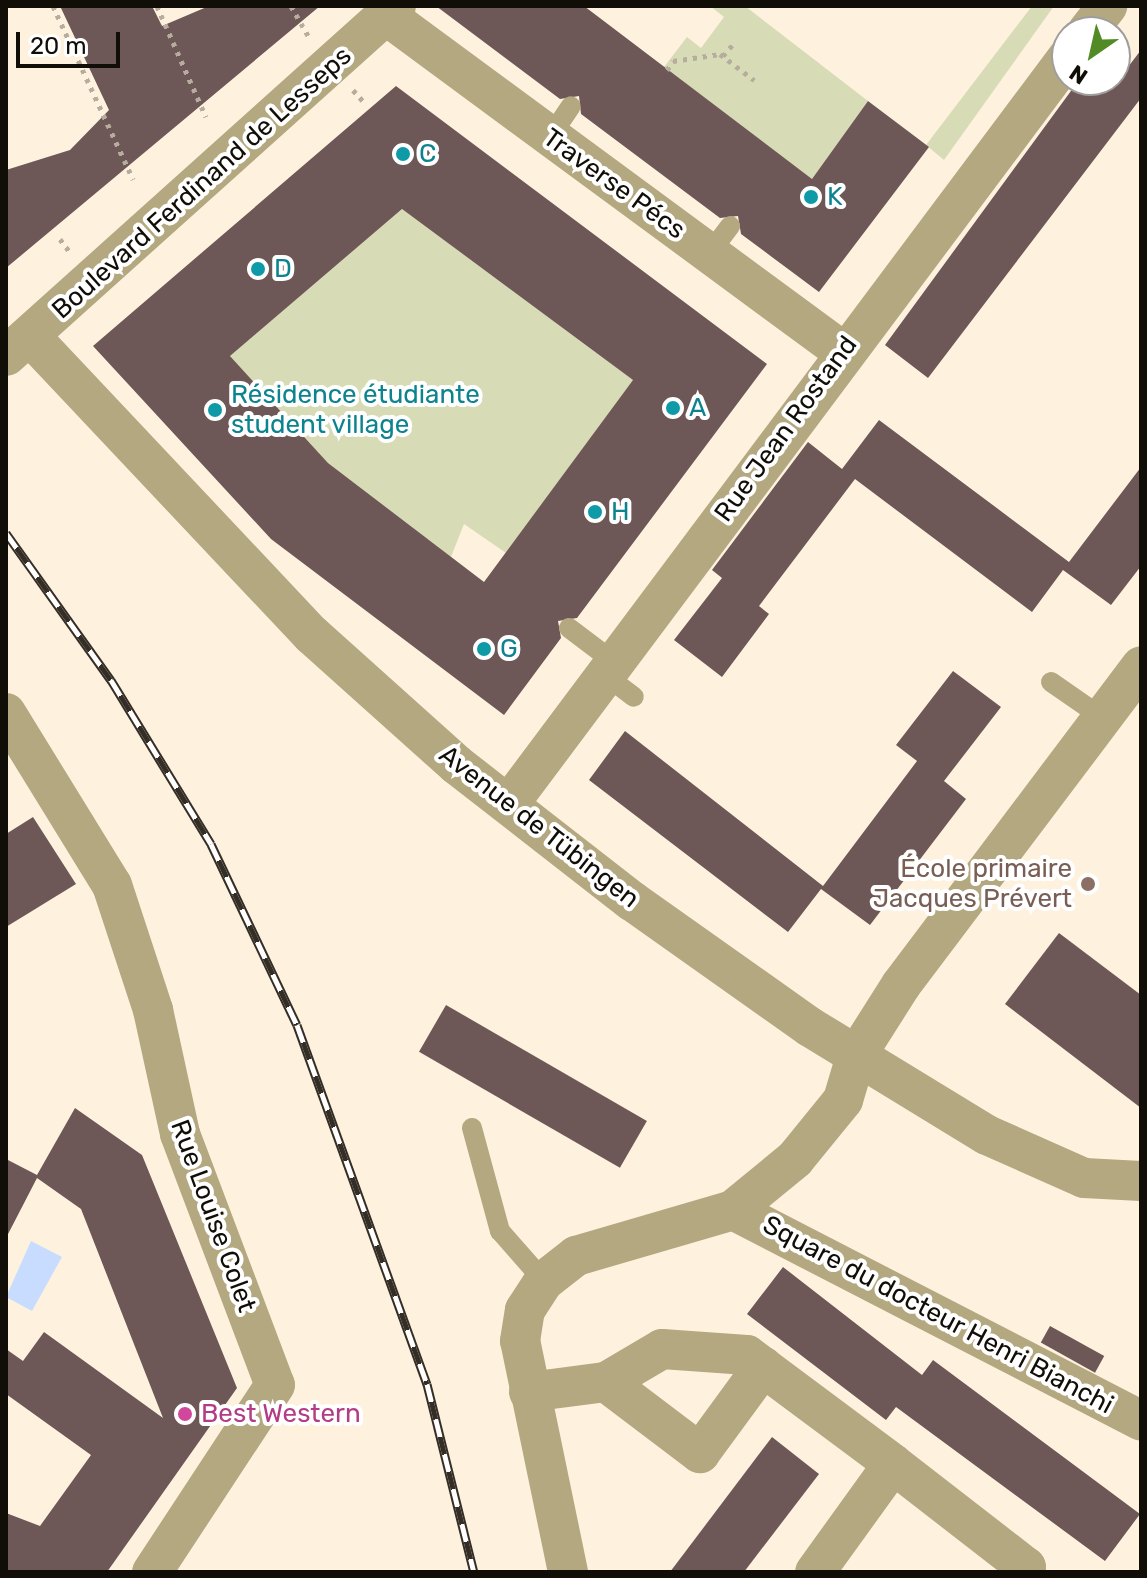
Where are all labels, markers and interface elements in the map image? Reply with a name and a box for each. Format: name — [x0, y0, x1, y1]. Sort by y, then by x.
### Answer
scale bar — [20, 16, 124, 66]
north arrow — [1051, 16, 1131, 96]
text: 20 m — [30, 32, 87, 60]
street label: Boulevard Ferdinand de Lesseps — [46, 40, 358, 326]
text: N — [1064, 59, 1093, 90]
street label: Traverse Pécs — [537, 122, 691, 246]
place label: C — [419, 138, 436, 170]
marker: C — [394, 145, 412, 163]
place label: K — [827, 181, 843, 213]
marker: K — [802, 188, 820, 206]
place label: D — [274, 253, 292, 285]
marker: D — [249, 260, 267, 278]
street label: Rue Jean Rostand — [708, 330, 864, 528]
place label: Résidence étudiante student village — [231, 379, 480, 440]
place label: A — [689, 392, 706, 424]
marker: A — [664, 399, 682, 417]
marker: Résidence étudiante student village — [206, 401, 224, 419]
place label: H — [611, 496, 630, 528]
marker: H — [586, 503, 604, 521]
place label: G — [500, 633, 518, 665]
marker: G — [475, 640, 493, 658]
street label: Avenue de Tübingen — [433, 739, 645, 915]
place label: École primaire Jacques Prévert — [873, 853, 1072, 914]
marker: École primaire Jacques Prévert — [1079, 875, 1097, 893]
street label: Rue Louise Colet — [164, 1116, 262, 1316]
street label: Square du docteur Henri Bianchi — [757, 1209, 1119, 1421]
place label: Best Western — [201, 1398, 361, 1430]
marker: Best Western — [176, 1405, 194, 1423]

